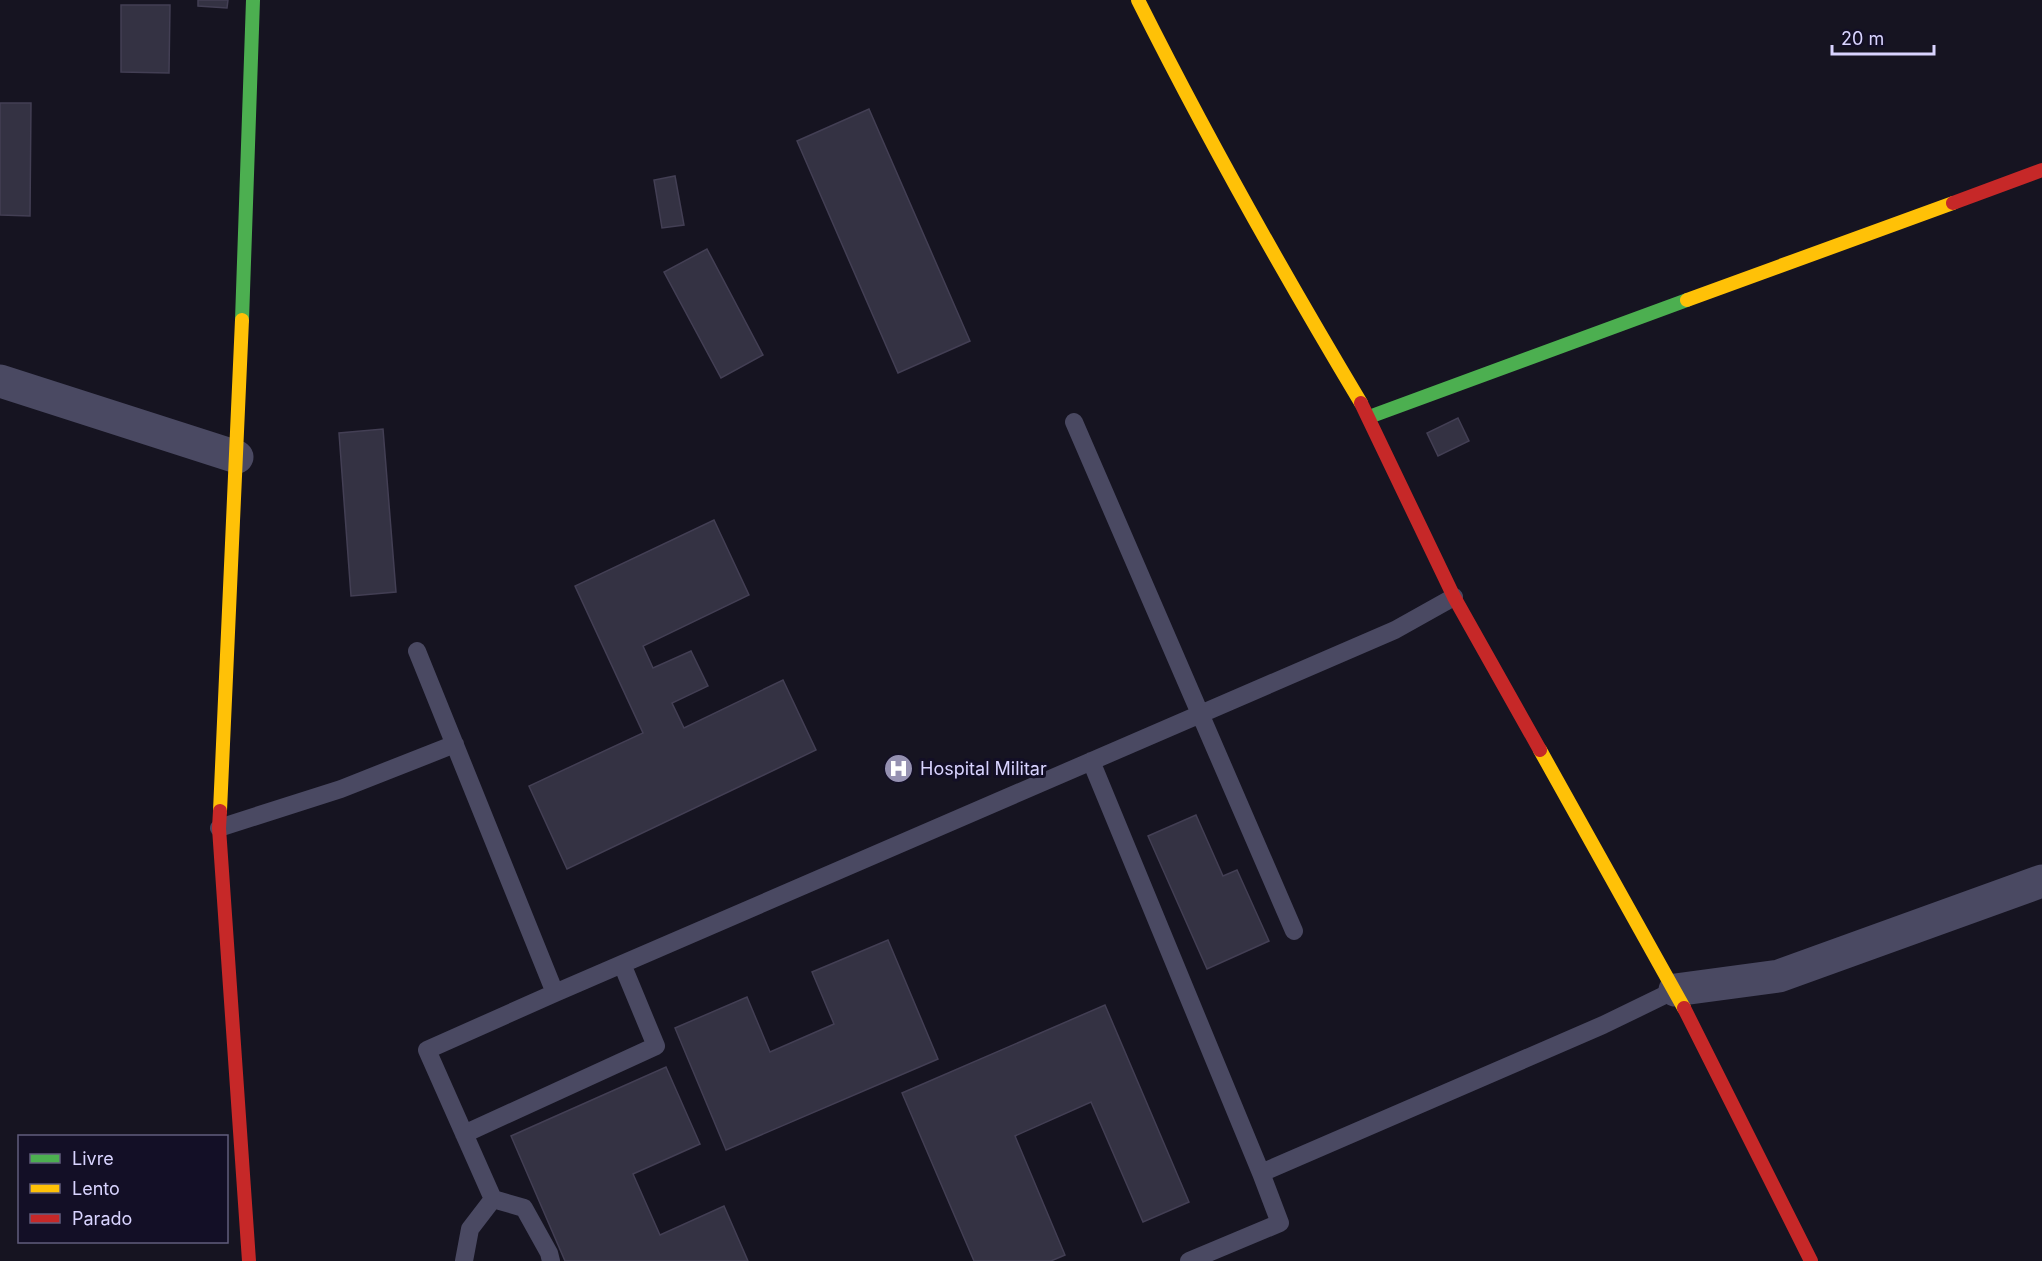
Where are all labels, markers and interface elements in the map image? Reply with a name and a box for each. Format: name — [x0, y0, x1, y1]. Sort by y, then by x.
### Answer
scale bar — [1832, 18, 1934, 56]
text: 20 m — [1841, 28, 1884, 49]
hospital icon: Hospital Militar — [883, 752, 915, 784]
place label: Hospital Militar — [920, 758, 1047, 779]
legend — [18, 1135, 228, 1243]
text: Livre — [72, 1148, 114, 1169]
text: Lento — [72, 1178, 120, 1199]
text: Parado — [72, 1208, 132, 1229]

